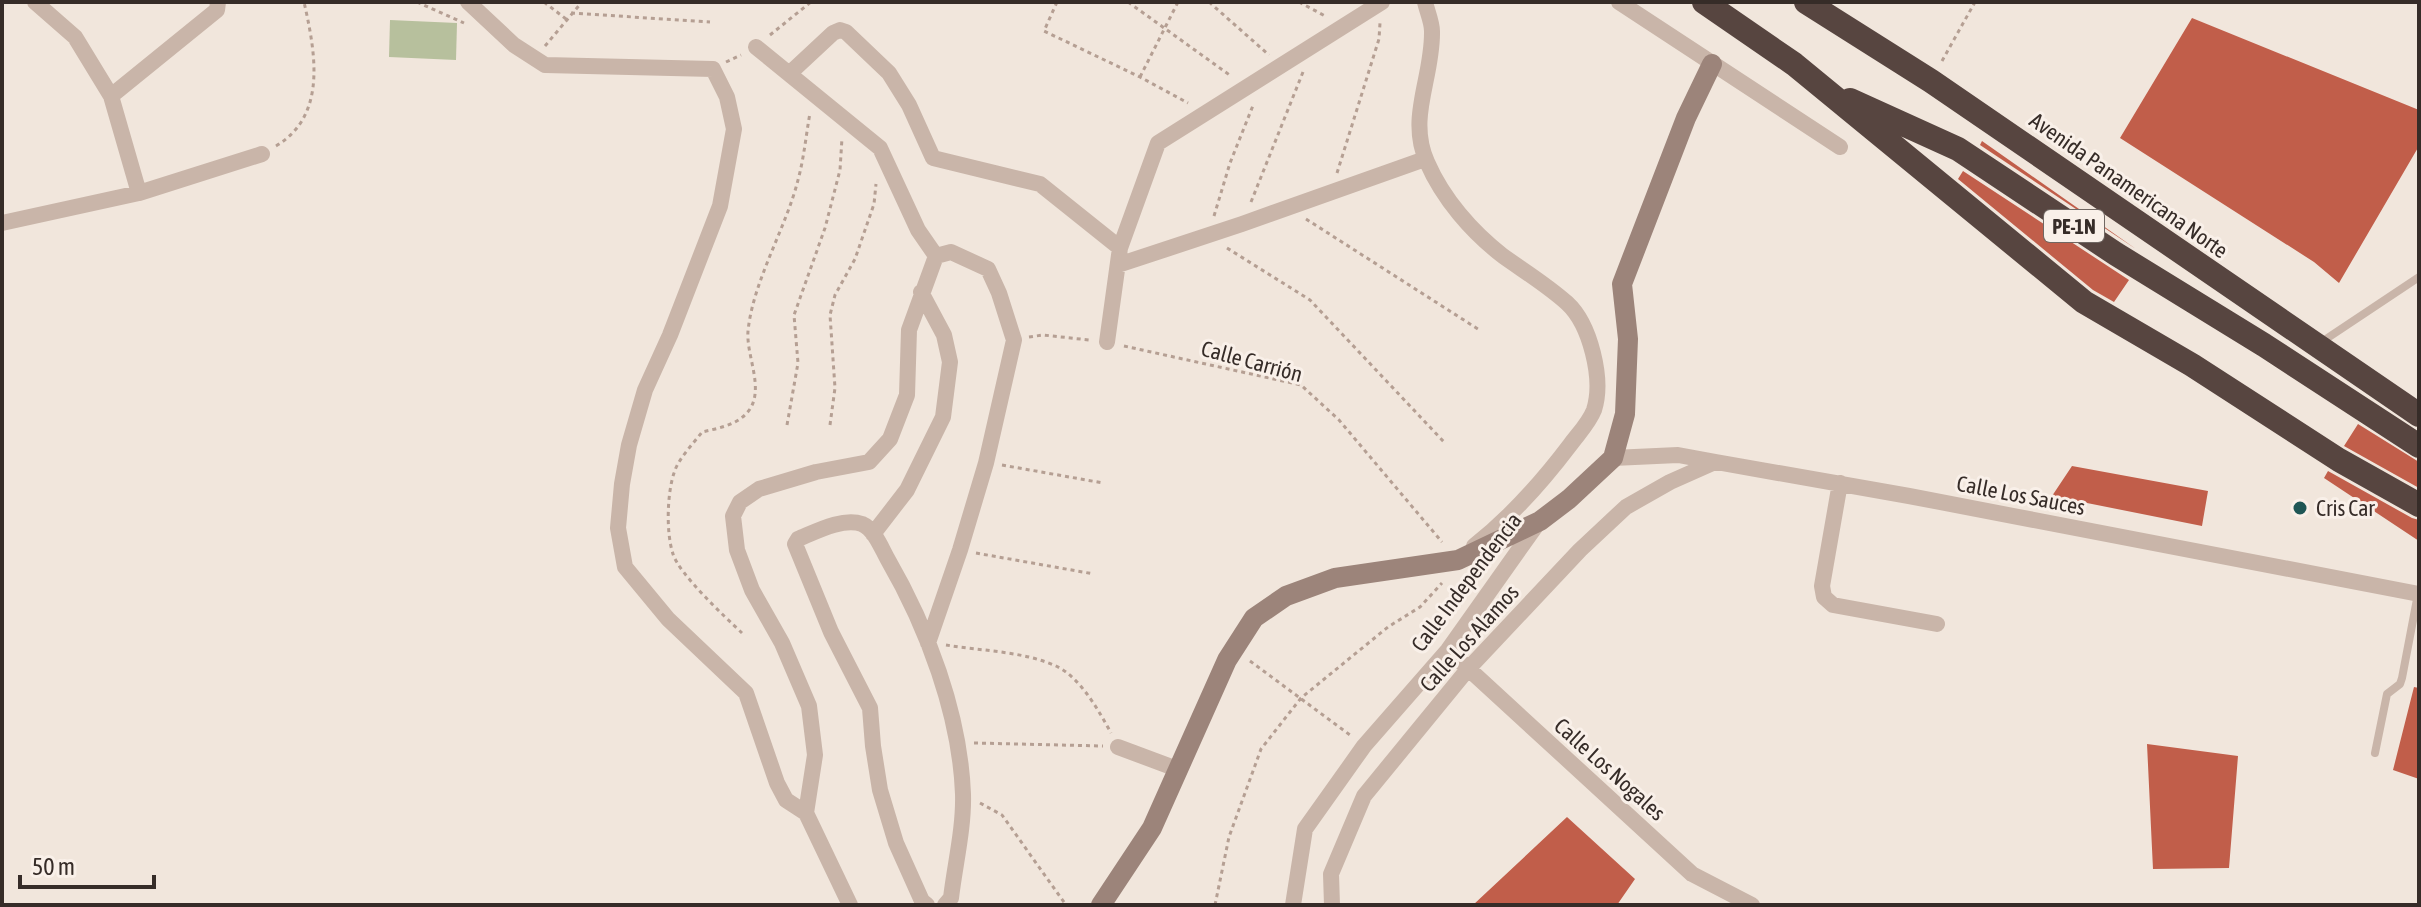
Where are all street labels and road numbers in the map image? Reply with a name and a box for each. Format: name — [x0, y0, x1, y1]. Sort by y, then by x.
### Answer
street label: Avenida Panamericana Norte — [2025, 107, 2233, 263]
road number: PE-1N — [2044, 210, 2104, 242]
street label: Calle Carrión — [1199, 335, 1305, 387]
street label: Calle Los Sauces — [1955, 470, 2088, 520]
street label: Calle Independencia — [1405, 508, 1527, 656]
street label: Calle Los Alamos — [1414, 579, 1524, 697]
street label: Calle Los Nogales — [1549, 712, 1671, 826]

